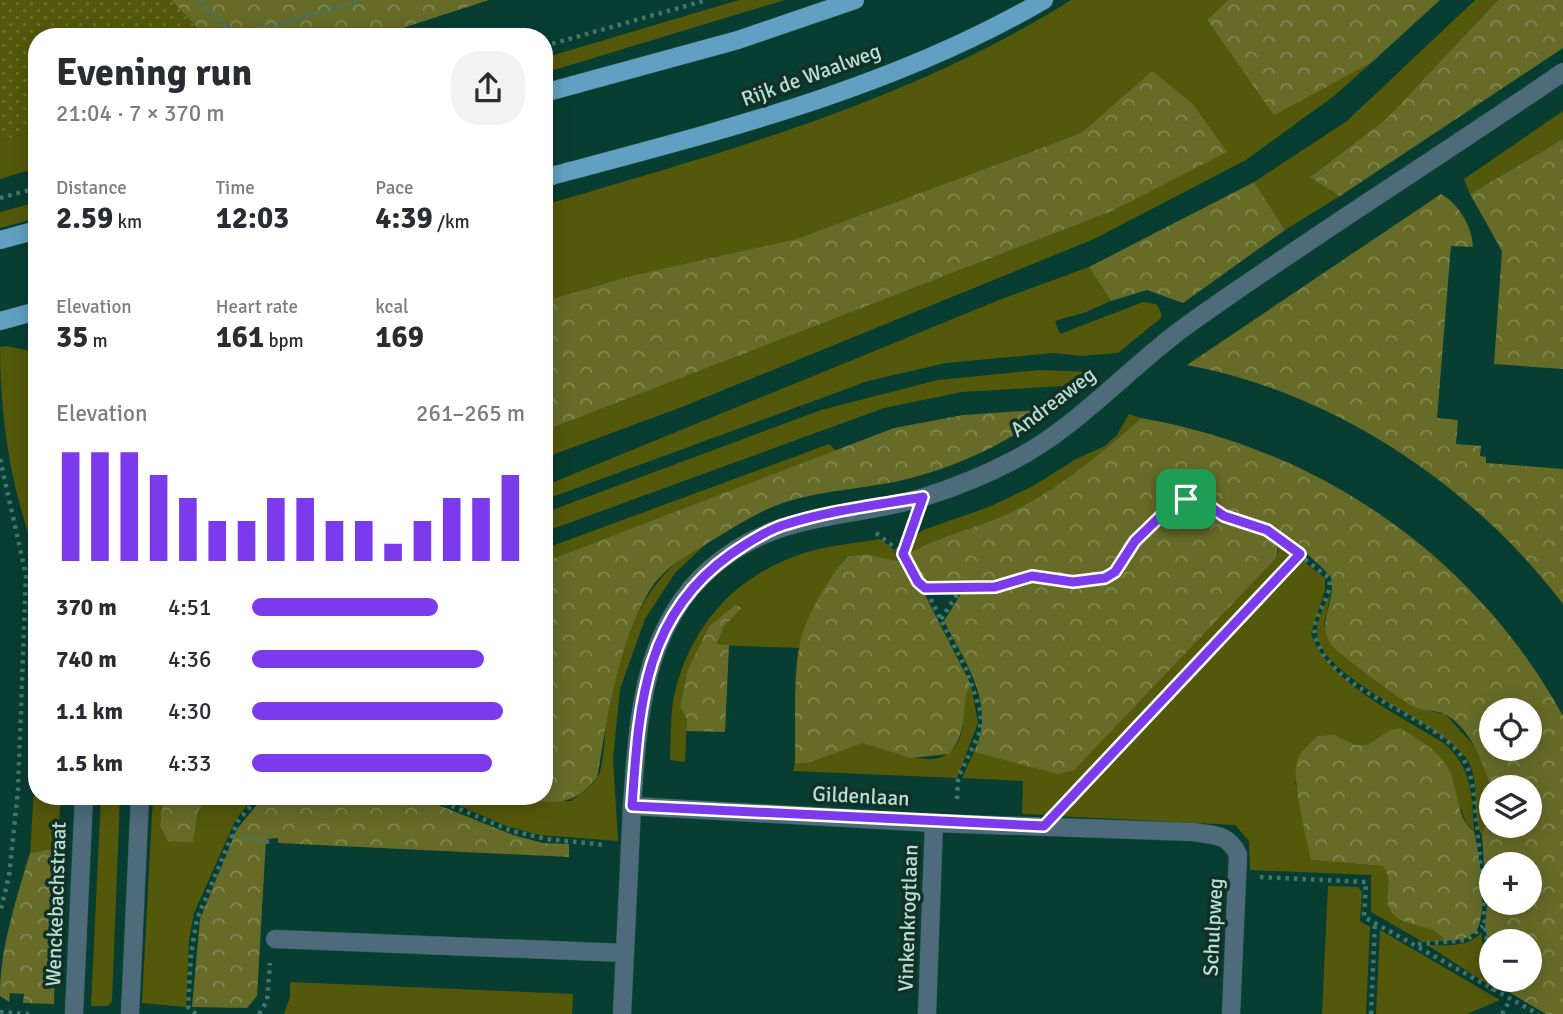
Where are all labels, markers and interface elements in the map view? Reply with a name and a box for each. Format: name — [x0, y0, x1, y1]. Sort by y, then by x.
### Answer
street label: Rijk de Waalweg — [738, 38, 884, 112]
text: Evening run — [56, 49, 252, 96]
button: share — [451, 51, 525, 125]
text: 21:04 · 7 × 370 m — [56, 99, 225, 128]
text: Distance — [56, 176, 127, 200]
text: Time — [216, 176, 255, 200]
text: Pace — [375, 176, 414, 200]
text: 2.59 — [56, 200, 113, 237]
text: 12:03 — [216, 200, 289, 237]
text: 4:39 — [375, 200, 433, 237]
text: km — [113, 210, 142, 234]
text: /km — [433, 210, 470, 234]
text: Elevation — [56, 295, 132, 319]
text: Heart rate — [216, 295, 298, 319]
text: kcal — [375, 295, 409, 319]
text: 35 — [56, 319, 88, 356]
text: 161 — [216, 319, 264, 356]
text: 169 — [375, 319, 424, 356]
text: m — [88, 329, 108, 353]
text: bpm — [264, 329, 304, 353]
street label: Andreaweg — [1005, 361, 1101, 443]
text: Elevation — [56, 399, 148, 428]
text: 261–265 m — [416, 399, 525, 428]
pin — [1156, 469, 1216, 529]
icon: arrive — [1167, 480, 1205, 518]
text: 370 m — [56, 593, 117, 622]
text: 4:51 — [168, 593, 211, 622]
text: 740 m — [56, 645, 117, 674]
text: 4:36 — [168, 645, 211, 674]
text: 1.1 km — [56, 697, 123, 726]
text: 4:30 — [168, 697, 211, 726]
map controls — [1479, 698, 1542, 992]
button: locate — [1479, 698, 1542, 761]
text: 1.5 km — [56, 749, 123, 778]
text: 4:33 — [168, 749, 211, 778]
button: layers — [1479, 775, 1542, 838]
street label: Gildenlaan — [812, 780, 910, 812]
street label: Wenckebachstraat — [40, 821, 72, 987]
street label: Vinkenkrogtlaan — [892, 844, 924, 992]
button: + — [1479, 852, 1542, 915]
street label: Schulpweg — [1197, 877, 1229, 977]
button: − — [1479, 929, 1542, 992]

